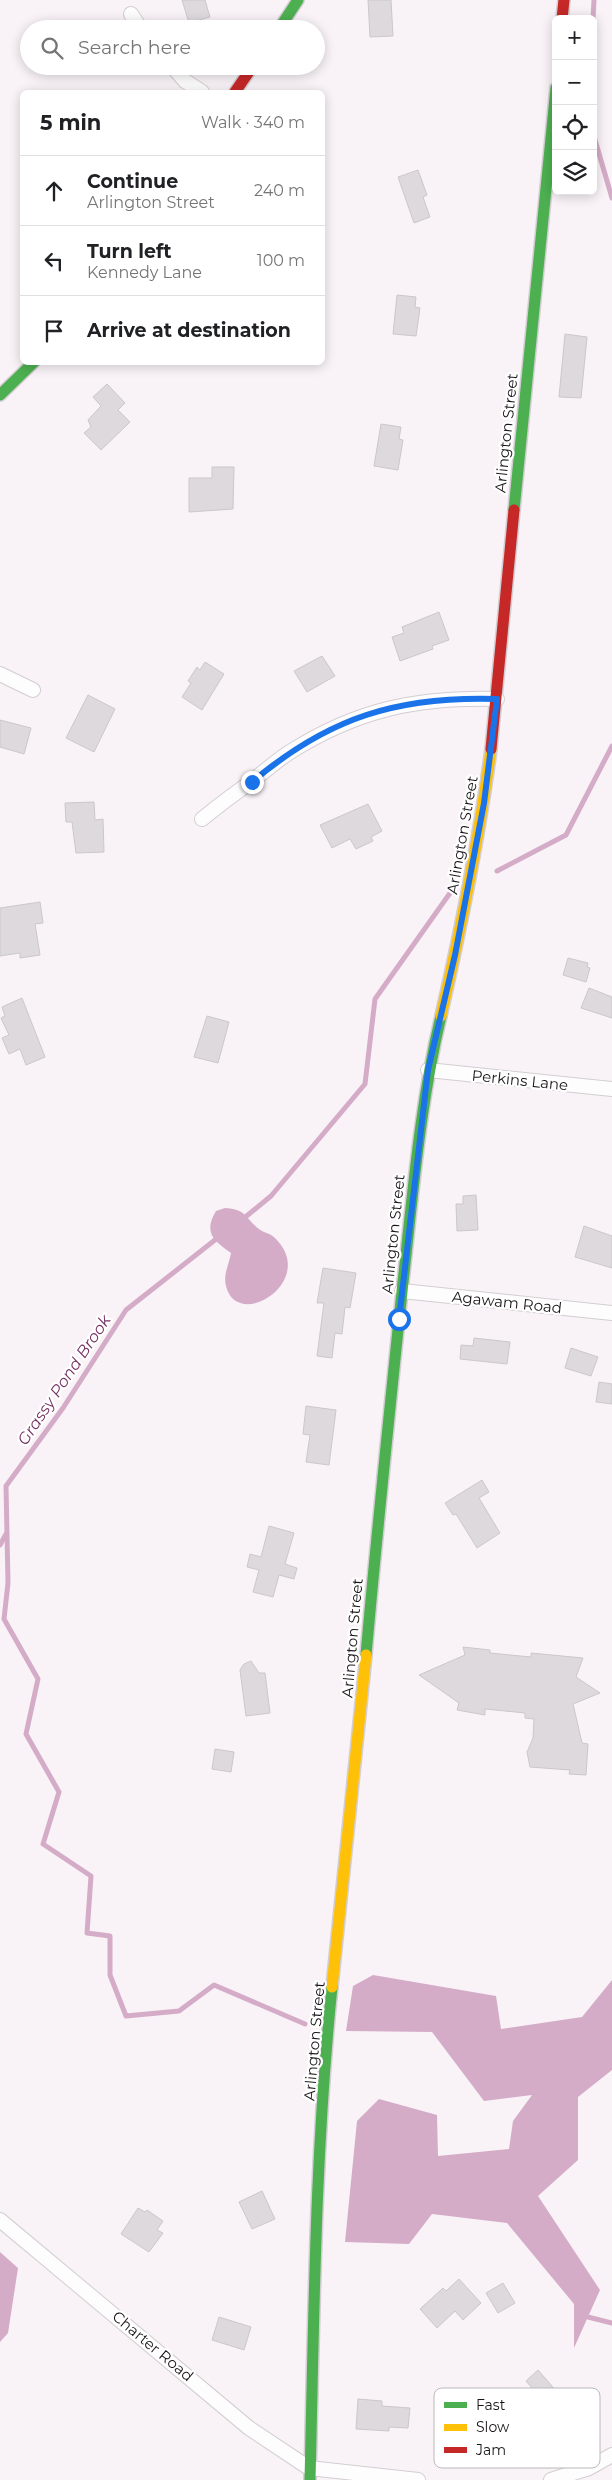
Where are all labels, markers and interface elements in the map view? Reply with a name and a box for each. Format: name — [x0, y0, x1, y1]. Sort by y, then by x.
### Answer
map controls — [552, 15, 597, 195]
button: + — [552, 15, 597, 60]
search box — [20, 20, 325, 75]
icon: search — [38, 34, 66, 62]
text: Search here — [78, 36, 191, 59]
button: − — [552, 60, 597, 105]
button: locate — [552, 105, 597, 150]
text: 5 min — [40, 110, 101, 135]
text: Walk · 340 m — [201, 113, 305, 132]
button: layers — [552, 150, 597, 195]
text: Continue — [87, 170, 178, 193]
icon: ahead — [40, 177, 68, 205]
text: 240 m — [254, 181, 305, 200]
text: Arlington Street — [87, 193, 215, 212]
text: Turn left — [87, 240, 172, 263]
icon: left — [40, 247, 68, 275]
text: 100 m — [257, 251, 305, 270]
text: Kennedy Lane — [87, 263, 202, 282]
icon: arrive — [40, 317, 68, 345]
text: Arrive at destination — [87, 319, 291, 342]
street label: Arlington Street — [490, 372, 522, 494]
route end — [241, 771, 264, 794]
street label: Arlington Street — [442, 774, 482, 896]
street label: Perkins Lane — [471, 1065, 569, 1095]
street label: Arlington Street — [377, 1173, 409, 1295]
street label: Agawam Road — [451, 1287, 563, 1317]
route start — [388, 1308, 411, 1331]
water label: Grassy Pond Brook — [13, 1310, 115, 1449]
street label: Arlington Street — [337, 1578, 367, 1698]
street label: Arlington Street — [299, 1981, 329, 2101]
street label: Charter Road — [109, 2307, 197, 2385]
legend — [434, 2388, 600, 2468]
text: Fast — [476, 2396, 506, 2414]
text: Slow — [476, 2418, 510, 2436]
text: Jam — [475, 2441, 506, 2459]

